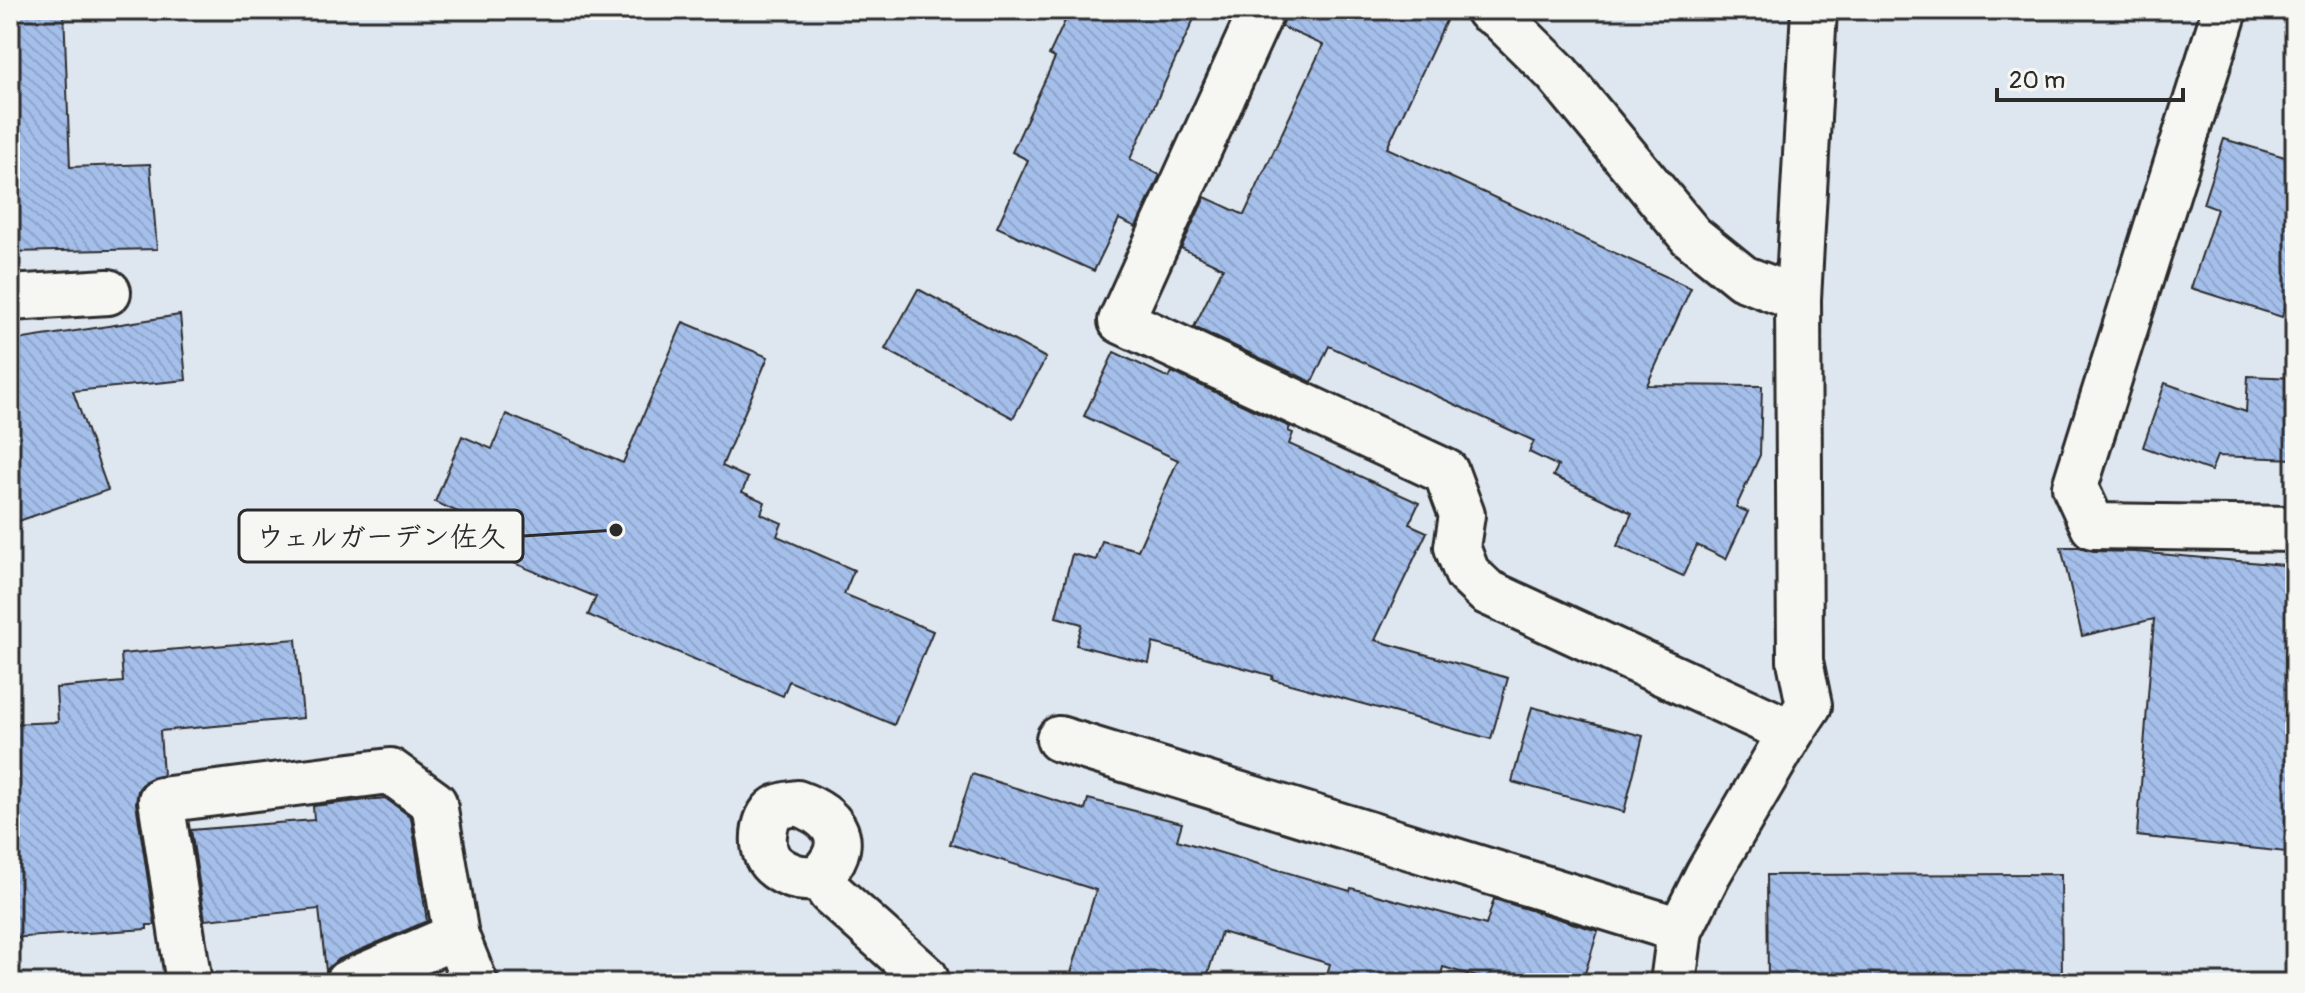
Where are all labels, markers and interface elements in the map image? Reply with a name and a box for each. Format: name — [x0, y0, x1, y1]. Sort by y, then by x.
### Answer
scale bar — [1997, 52, 2183, 102]
text: 20 m — [2009, 66, 2065, 95]
callout: ウェルガーデン佐久 — [239, 510, 523, 562]
text: ウェルガーデン佐久 — [256, 520, 506, 555]

